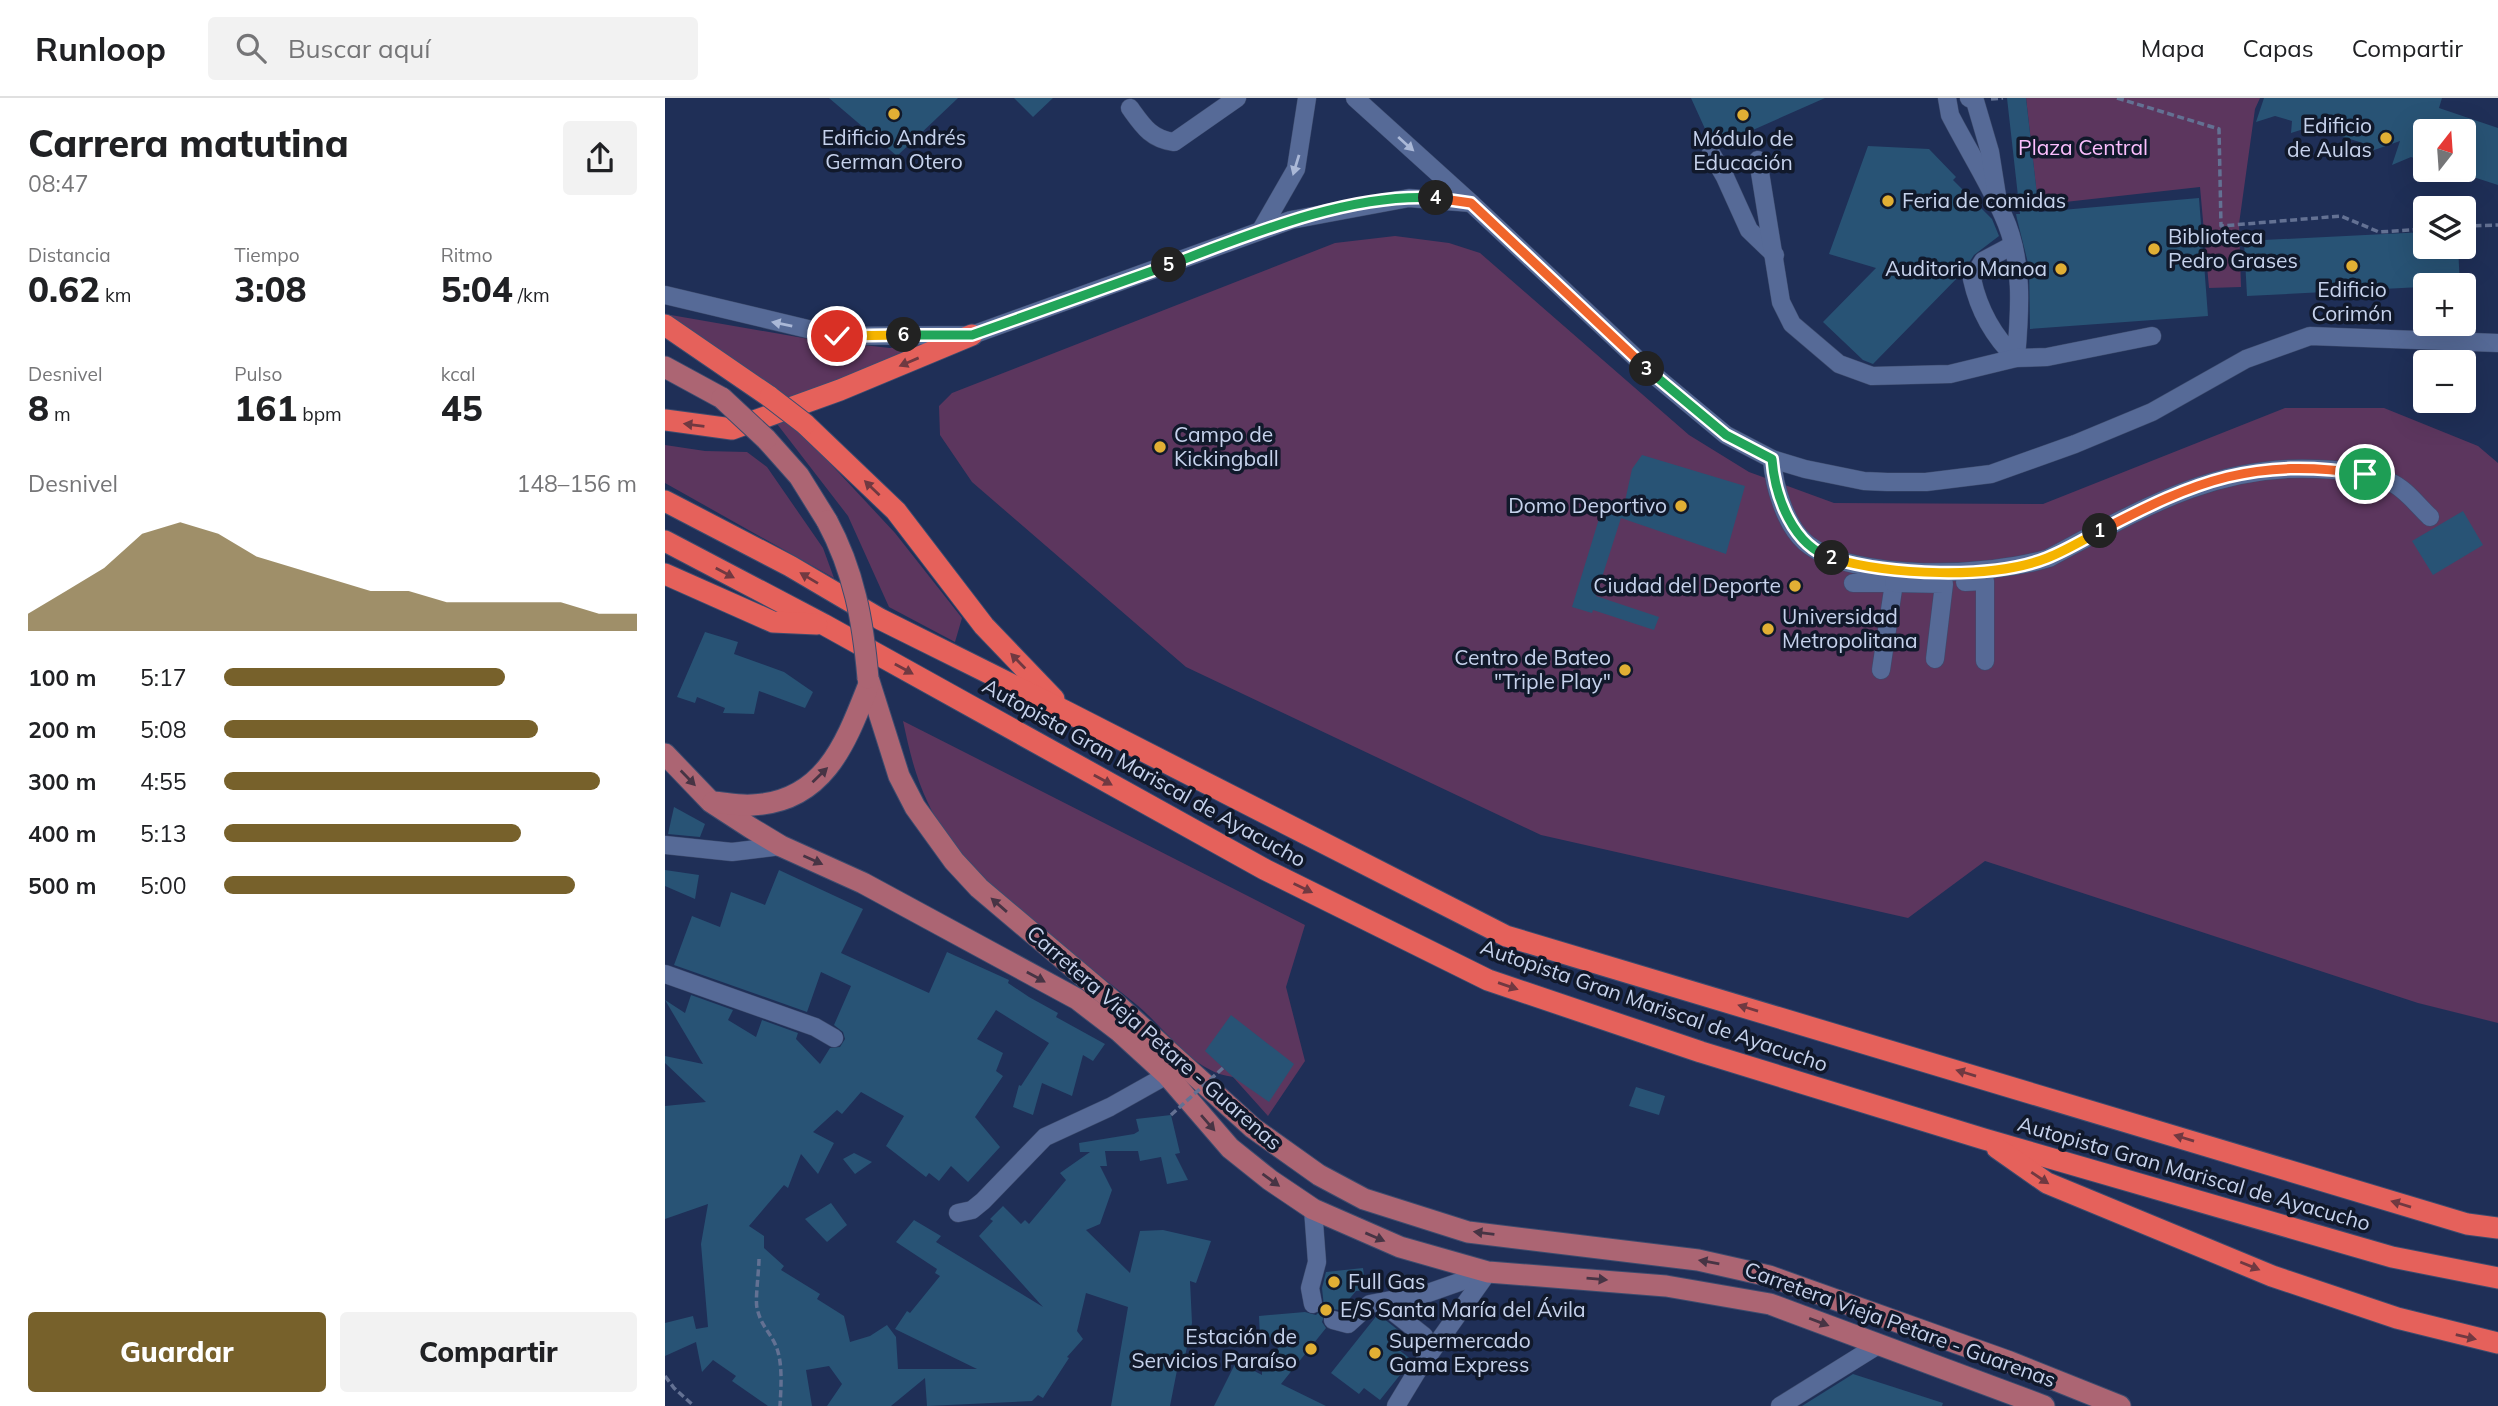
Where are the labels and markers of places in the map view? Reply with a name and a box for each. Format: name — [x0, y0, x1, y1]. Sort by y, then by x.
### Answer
marker: Edificio Andrés German Otero — [886, 106, 902, 122]
marker: Módulo de Educación — [1735, 107, 1751, 123]
place label: Edificio de Aulas — [2287, 112, 2372, 162]
place label: Edificio Andrés German Otero — [822, 124, 966, 174]
place label: Módulo de Educación — [1692, 125, 1794, 175]
marker: Edificio de Aulas — [2378, 130, 2394, 146]
pin: 4 — [1419, 180, 1453, 216]
place label: Feria de comidas — [1902, 187, 2066, 213]
marker: Feria de comidas — [1880, 193, 1896, 209]
place label: Biblioteca Pedro Grases — [2168, 223, 2298, 273]
marker: Biblioteca Pedro Grases — [2146, 241, 2162, 257]
pin: 5 — [1151, 248, 1187, 282]
place label: Auditorio Manoa — [1885, 255, 2047, 281]
marker: Edificio Corimón — [2344, 258, 2360, 274]
marker: Auditorio Manoa — [2053, 261, 2069, 277]
place label: Edificio Corimón — [2312, 276, 2392, 326]
pin — [807, 306, 867, 366]
pin: 6 — [887, 317, 921, 352]
pin: 3 — [1629, 352, 1665, 386]
place label: Campo de Kickingball — [1174, 421, 1279, 471]
marker: Campo de Kickingball — [1152, 439, 1168, 455]
pin — [2335, 444, 2395, 504]
place label: Domo Deportivo — [1508, 492, 1667, 518]
marker: Domo Deportivo — [1673, 498, 1689, 514]
pin: 1 — [2083, 514, 2117, 548]
pin: 2 — [1815, 540, 1849, 575]
place label: Ciudad del Deporte — [1593, 572, 1781, 598]
marker: Ciudad del Deporte — [1787, 578, 1803, 594]
place label: Universidad Metropolitana — [1782, 603, 1918, 653]
marker: Universidad Metropolitana — [1760, 621, 1776, 637]
place label: Centro de Bateo "Triple Play" — [1454, 644, 1611, 694]
marker: Centro de Bateo "Triple Play" — [1617, 662, 1633, 678]
place label: Full Gas — [1348, 1268, 1426, 1294]
marker: Full Gas — [1326, 1274, 1342, 1290]
place label: E/S Santa María del Ávila — [1340, 1296, 1586, 1322]
marker: E/S Santa María del Ávila — [1318, 1302, 1334, 1318]
place label: Estación de Servicios Paraíso — [1132, 1323, 1297, 1373]
place label: Supermercado Gama Express — [1389, 1327, 1531, 1377]
marker: Estación de Servicios Paraíso — [1303, 1341, 1319, 1357]
marker: Supermercado Gama Express — [1367, 1345, 1383, 1361]

